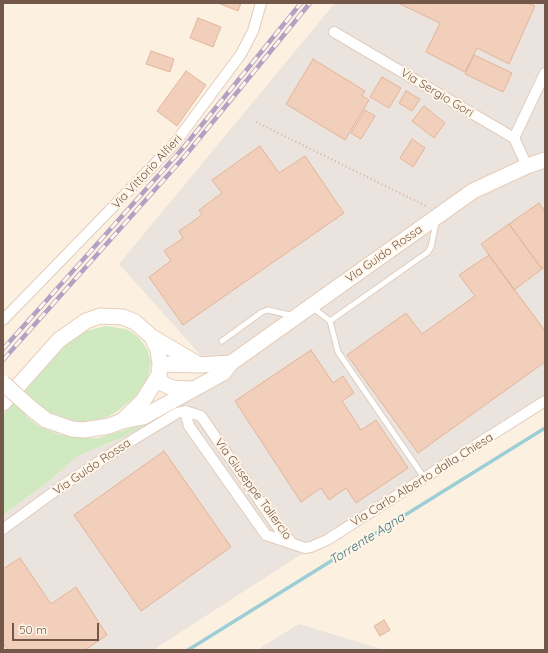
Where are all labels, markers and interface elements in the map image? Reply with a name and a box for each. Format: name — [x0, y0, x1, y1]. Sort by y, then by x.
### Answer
street label: Via Sergio Gori — [398, 66, 476, 120]
street label: Via Vittorio Alfieri — [109, 132, 185, 212]
street label: Via Guido Rossa — [343, 222, 425, 286]
street label: Via Carlo Alberto dalla Chiesa — [348, 430, 496, 530]
street label: Via Guido Rossa — [50, 436, 134, 498]
street label: Via Giuseppe Taliercio — [211, 436, 295, 542]
water label: Torrente Agna — [326, 510, 408, 568]
scale bar — [14, 615, 101, 641]
text: 50 m — [19, 622, 47, 637]

